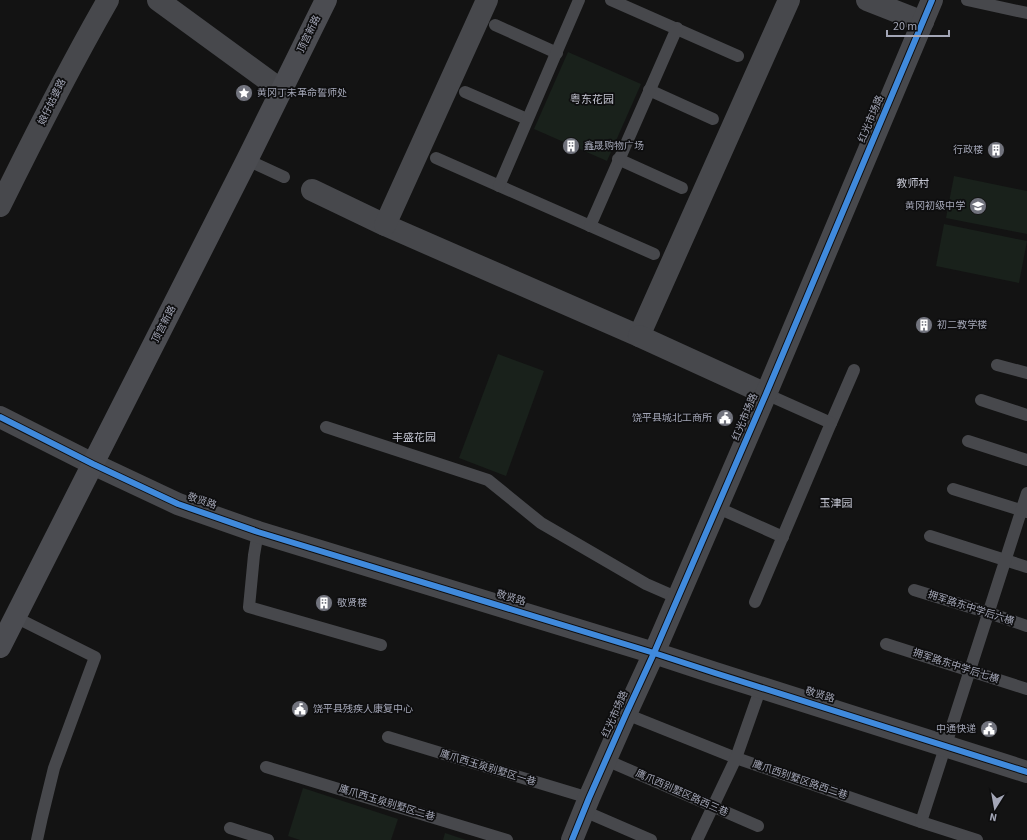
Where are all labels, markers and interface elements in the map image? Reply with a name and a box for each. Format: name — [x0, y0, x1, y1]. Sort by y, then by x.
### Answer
scale bar — [887, 12, 949, 38]
street label: 顶宫新路 — [294, 13, 324, 55]
text: 20 m — [893, 18, 917, 35]
street label: 娘仔姑婆路 — [35, 76, 69, 128]
place icon: 黄冈丁未革命誓师处 — [234, 83, 254, 103]
place label: 黄冈丁未革命誓师处 — [257, 86, 347, 100]
district label: 粤东花园 — [570, 92, 614, 107]
street label: 红光市场路 — [855, 93, 887, 145]
building icon: 鑫晟购物广场 — [561, 136, 581, 156]
place label: 鑫晟购物广场 — [584, 139, 644, 153]
building icon: 行政楼 — [986, 140, 1006, 160]
place label: 行政楼 — [953, 143, 983, 157]
district label: 教师村 — [897, 176, 930, 191]
school or university icon: 黄冈初级中学 — [968, 196, 988, 216]
place label: 黄冈初级中学 — [905, 199, 965, 213]
street label: 顶宫新路 — [149, 303, 179, 345]
building icon: 初二教学楼 — [914, 315, 934, 335]
place label: 初二教学楼 — [937, 318, 987, 332]
street label: 红光市场路 — [729, 391, 761, 443]
public building icon: 饶平县城北工商所 — [715, 408, 735, 428]
place label: 饶平县城北工商所 — [632, 411, 712, 425]
district label: 丰盛花园 — [392, 430, 436, 445]
street label: 敬贤路 — [186, 489, 218, 513]
district label: 玉津园 — [820, 496, 853, 511]
street label: 敬贤路 — [495, 587, 527, 609]
street label: 拥军路东中学后六横 — [926, 587, 1016, 629]
building icon: 敬贤楼 — [314, 593, 334, 613]
place label: 敬贤楼 — [337, 596, 367, 610]
street label: 拥军路东中学后七横 — [911, 645, 1001, 687]
street label: 敬贤路 — [804, 684, 836, 706]
street label: 红光市场路 — [598, 688, 632, 740]
public building icon: 饶平县残疾人康复中心 — [290, 699, 310, 719]
place label: 饶平县残疾人康复中心 — [313, 702, 413, 716]
public building icon: 中通快递 — [979, 719, 999, 739]
place label: 中通快递 — [936, 722, 976, 736]
street label: 鹰爪西玉泉别墅区一巷 — [438, 747, 538, 789]
street label: 鹰爪西别墅区路西二巷 — [750, 757, 850, 803]
street label: 鹰爪西别墅区路西三巷 — [633, 766, 731, 820]
street label: 鹰爪西玉泉别墅区二巷 — [337, 782, 437, 824]
north arrow — [975, 788, 1015, 828]
text: N — [988, 809, 998, 825]

